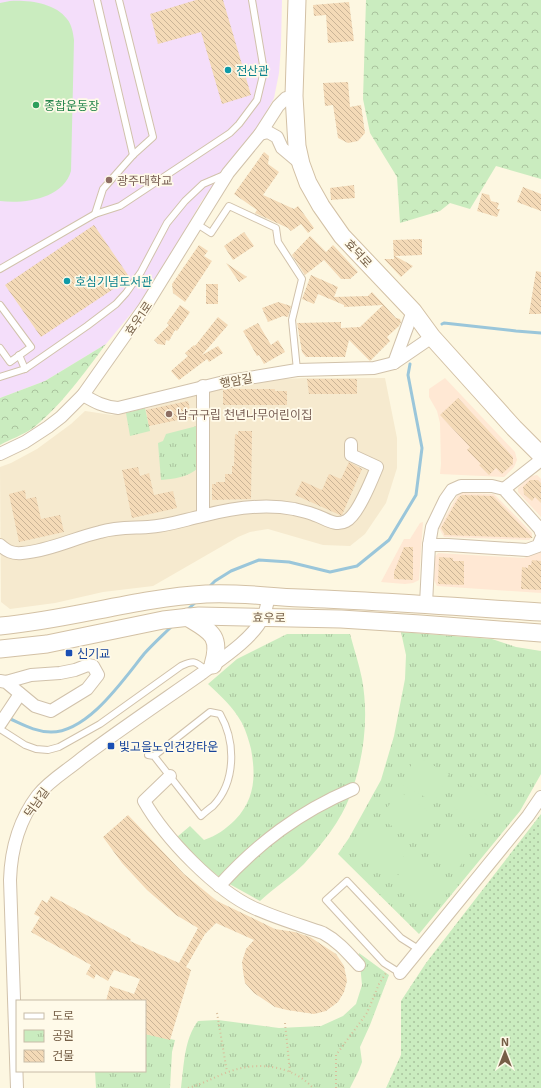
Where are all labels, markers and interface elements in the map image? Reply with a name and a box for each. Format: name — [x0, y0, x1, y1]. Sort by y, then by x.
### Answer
place label: 전산관 — [236, 63, 269, 77]
marker: 전산관 — [223, 65, 233, 75]
place label: 종합운동장 — [44, 98, 99, 112]
marker: 종합운동장 — [31, 100, 41, 110]
place label: 광주대학교 — [117, 173, 172, 187]
marker: 광주대학교 — [104, 175, 114, 185]
street label: 효덕로 — [343, 236, 375, 270]
place label: 호심기념도서관 — [75, 274, 152, 288]
marker: 호심기념도서관 — [62, 276, 72, 286]
street label: 효우1로 — [122, 298, 154, 338]
street label: 행암길 — [218, 370, 254, 390]
place label: 남구구립 천년나무어린이집 — [177, 407, 312, 421]
marker: 남구구립 천년나무어린이집 — [164, 409, 174, 419]
street label: 효우로 — [252, 610, 286, 624]
place label: 신기교 — [77, 646, 110, 660]
marker: 신기교 — [64, 648, 74, 658]
place label: 빛고을노인건강타운 — [119, 739, 218, 753]
marker: 빛고을노인건강타운 — [106, 741, 116, 751]
street label: 덕남길 — [21, 784, 51, 820]
legend — [16, 1000, 146, 1072]
text: 도로 — [52, 1008, 74, 1022]
text: 공원 — [52, 1028, 74, 1042]
north arrow — [485, 1032, 525, 1072]
text: N — [501, 1035, 509, 1048]
text: 건물 — [52, 1048, 74, 1062]

